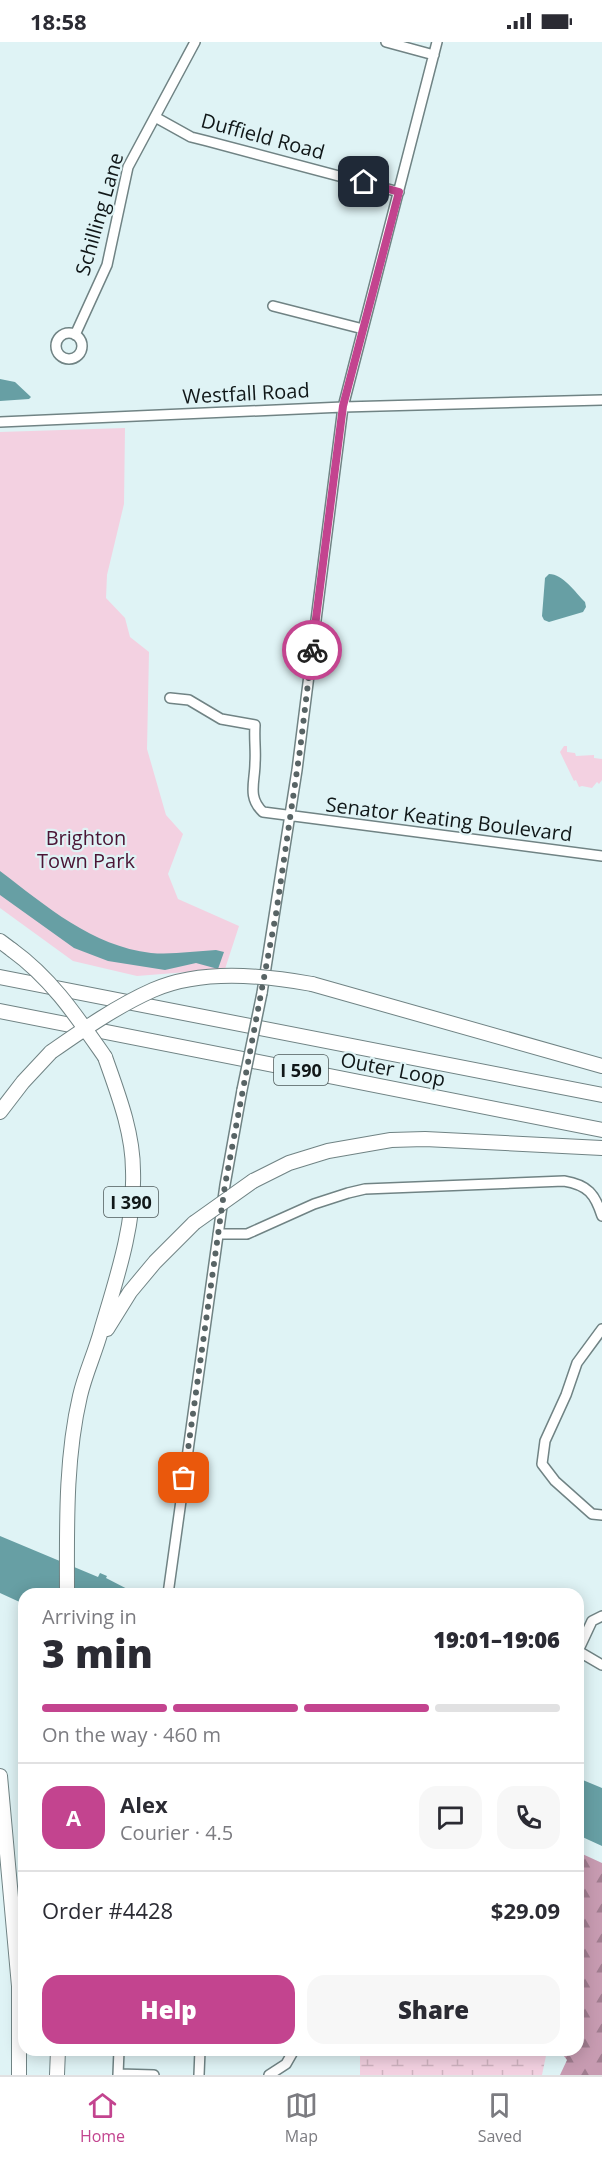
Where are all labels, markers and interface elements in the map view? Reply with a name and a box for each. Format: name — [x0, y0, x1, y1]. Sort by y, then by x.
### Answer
text: 18:58 — [30, 6, 87, 36]
street label: Duffield Road — [198, 107, 328, 165]
street label: Schilling Lane — [69, 150, 129, 278]
pin — [338, 156, 389, 207]
icon: home — [347, 165, 380, 198]
street label: Westfall Road — [182, 376, 310, 410]
courier — [282, 620, 342, 680]
icon: bike — [296, 634, 329, 667]
street label: Senator Keating Boulevard — [324, 790, 574, 848]
park label: Brighton Town Park — [37, 824, 135, 874]
street label: Outer Loop — [338, 1046, 448, 1092]
road number: I 590 — [274, 1055, 328, 1085]
road number: I 390 — [104, 1187, 158, 1217]
pin — [158, 1452, 209, 1503]
icon: bag — [167, 1461, 200, 1494]
text: Arriving in — [42, 1603, 137, 1630]
text: 19:01–19:06 — [433, 1624, 560, 1654]
text: 3 min — [42, 1626, 153, 1679]
text: On the way · 460 m — [42, 1721, 221, 1748]
button: chat — [419, 1786, 482, 1849]
button: phone — [497, 1786, 560, 1849]
text: Alex — [120, 1789, 168, 1819]
text: A — [66, 1802, 81, 1832]
text: Courier · 4.5 — [120, 1819, 233, 1846]
text: Order #4428 — [42, 1895, 173, 1925]
text: $29.09 — [491, 1895, 560, 1925]
button: Help — [42, 1975, 295, 2044]
button: Share — [307, 1975, 560, 2044]
tab: Home — [80, 2089, 125, 2147]
tab: Map — [285, 2089, 318, 2147]
tab: Saved — [478, 2089, 522, 2147]

